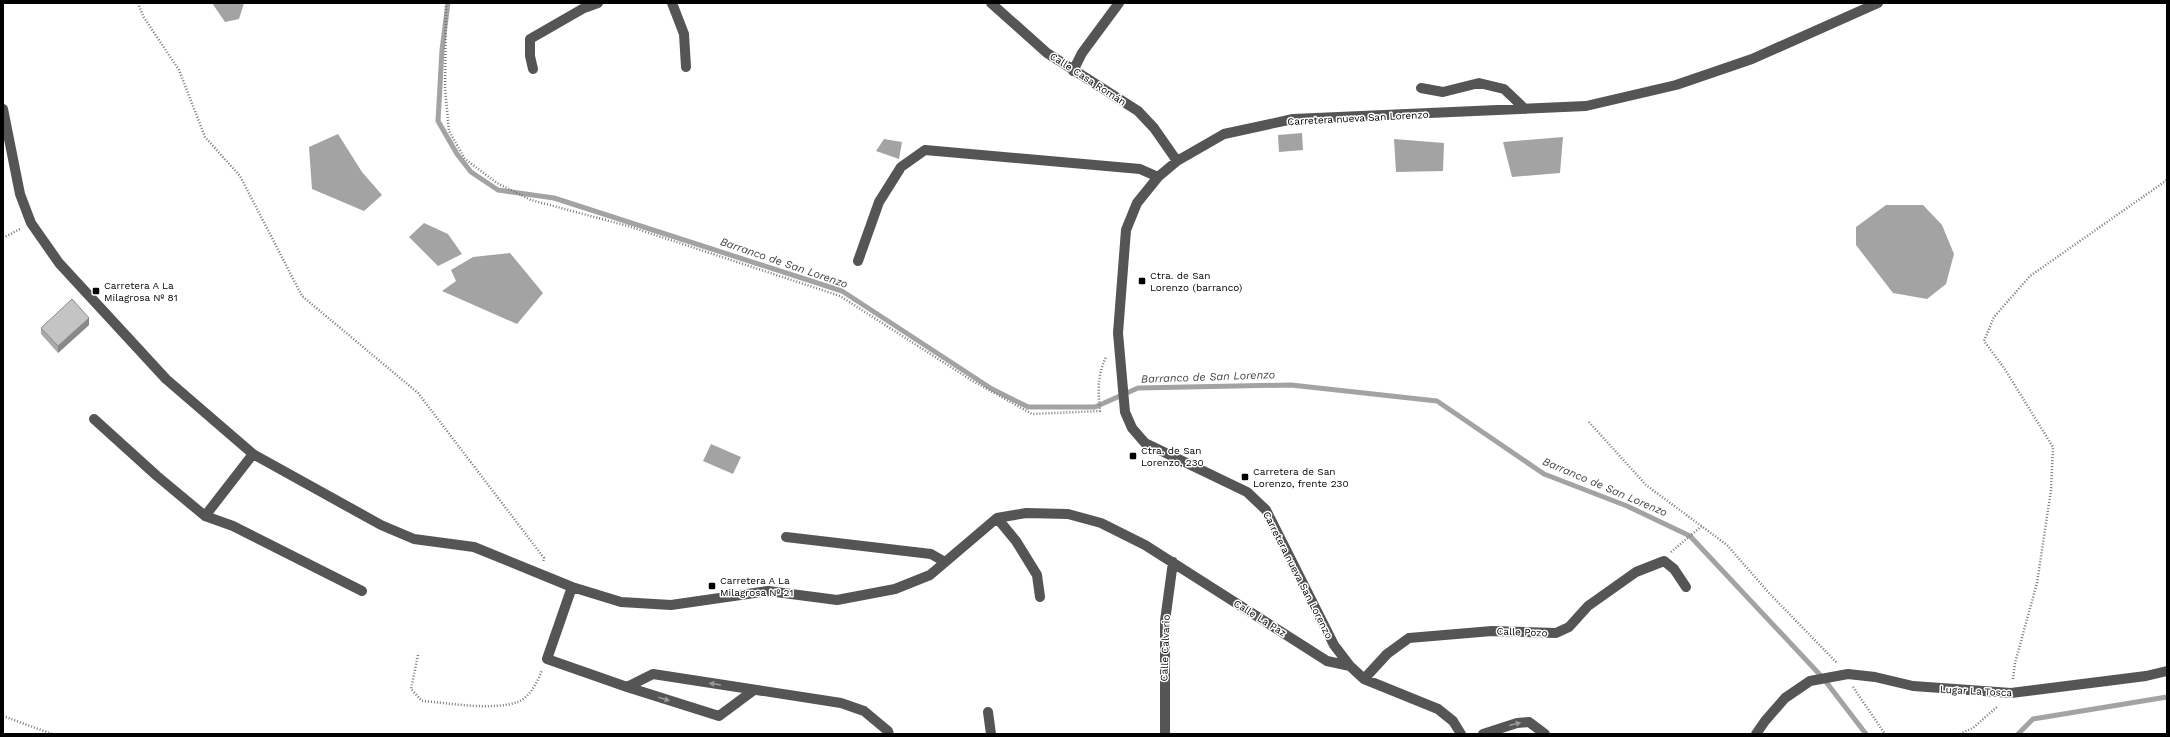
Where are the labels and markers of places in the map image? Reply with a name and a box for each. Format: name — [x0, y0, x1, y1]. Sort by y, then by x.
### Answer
place label: Ctra. de San Lorenzo (barranco) — [1150, 270, 1242, 293]
marker: Ctra. de San Lorenzo (barranco) — [1137, 276, 1147, 286]
place label: Carretera A La Milagrosa Nº 81 — [104, 280, 178, 303]
marker: Carretera A La Milagrosa Nº 81 — [91, 286, 101, 296]
place label: Ctra. de San Lorenzo, 230 — [1141, 445, 1204, 468]
marker: Ctra. de San Lorenzo, 230 — [1128, 451, 1138, 461]
place label: Carretera de San Lorenzo, frente 230 — [1253, 466, 1349, 489]
marker: Carretera de San Lorenzo, frente 230 — [1240, 472, 1250, 482]
place label: Carretera A La Milagrosa Nº 21 — [720, 575, 793, 598]
marker: Carretera A La Milagrosa Nº 21 — [707, 581, 717, 591]

